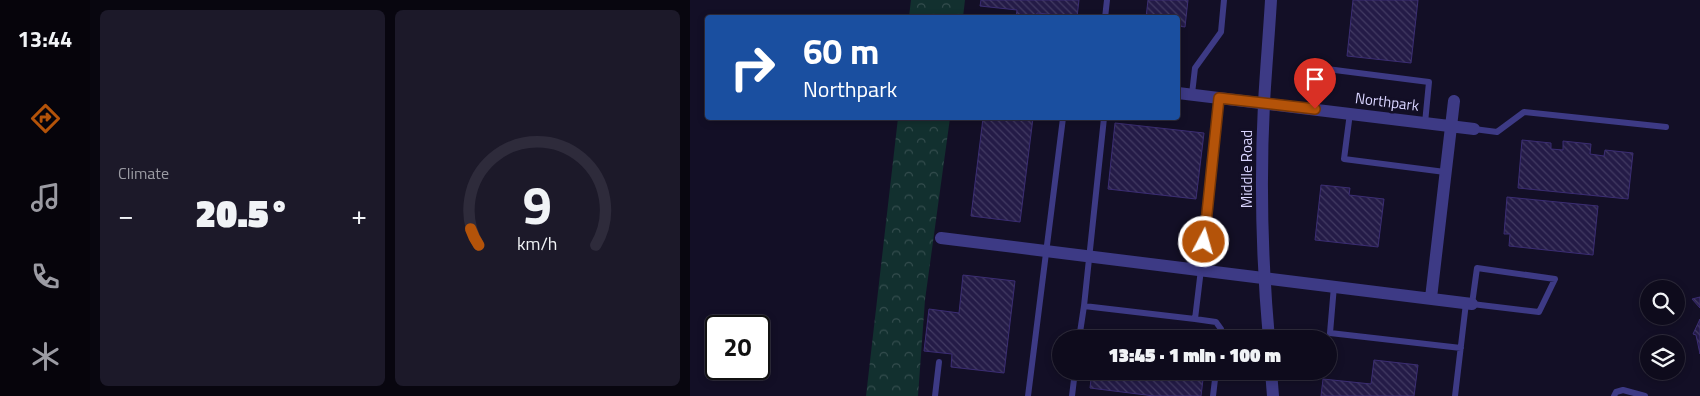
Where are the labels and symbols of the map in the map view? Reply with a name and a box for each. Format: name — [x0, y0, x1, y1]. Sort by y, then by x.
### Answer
pin — [1294, 58, 1336, 109]
street label: Northpark — [1354, 86, 1420, 117]
street label: Middle Road — [1235, 130, 1258, 208]
position arrow — [1177, 215, 1229, 267]
speed limit sign: 20 — [705, 315, 770, 380]

